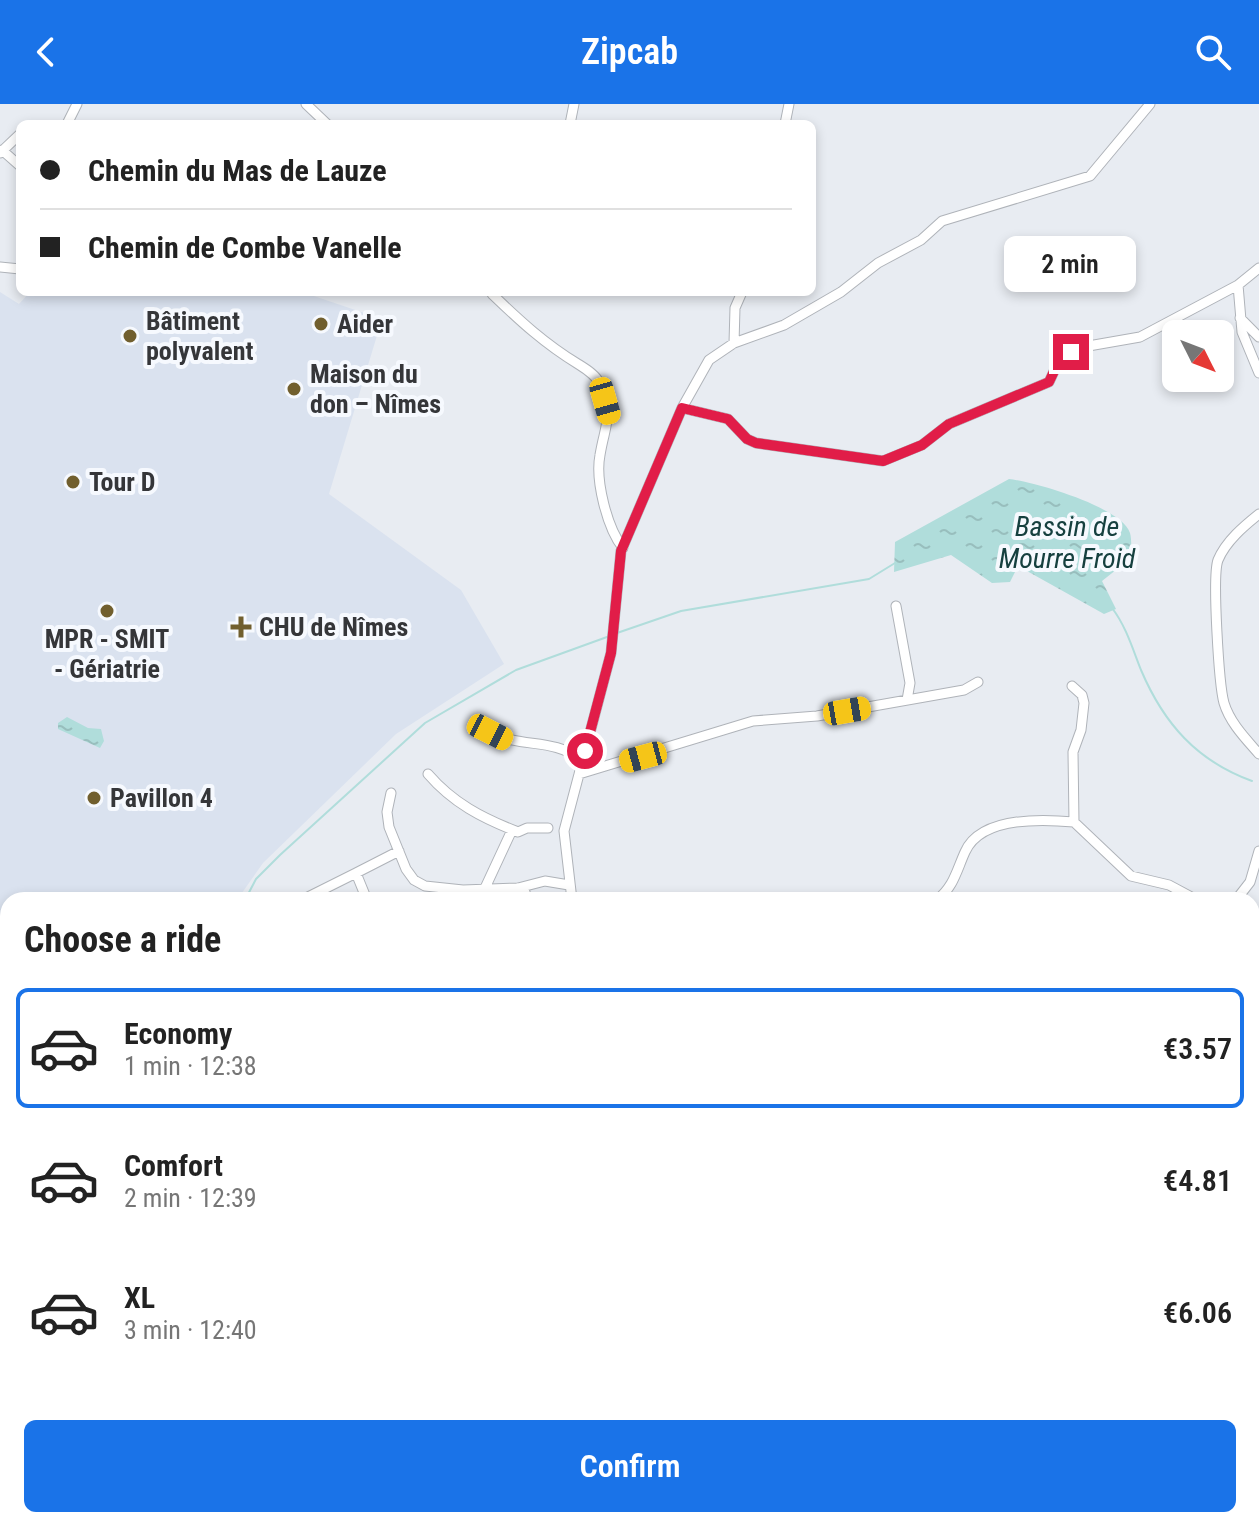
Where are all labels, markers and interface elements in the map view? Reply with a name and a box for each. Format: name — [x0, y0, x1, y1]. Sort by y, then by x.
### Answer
icon: back — [24, 30, 68, 74]
icon: search — [1191, 30, 1235, 74]
text: Zipcab — [581, 31, 678, 73]
text: Chemin du Mas de Lauze — [88, 153, 387, 188]
text: Chemin de Combe Vanelle — [88, 230, 402, 265]
callout: 2 min — [1005, 236, 1137, 292]
text: 2 min — [1041, 249, 1099, 279]
place label: Bâtiment polyvalent — [146, 306, 253, 366]
place label: Aider — [337, 309, 393, 339]
marker: Aider — [312, 315, 330, 333]
north arrow — [1162, 320, 1234, 392]
map controls — [1162, 320, 1234, 392]
marker: Bâtiment polyvalent — [121, 327, 139, 345]
route end — [1053, 334, 1089, 370]
place label: Maison du don – Nîmes — [310, 359, 441, 419]
car — [587, 375, 623, 427]
marker: Maison du don – Nîmes — [285, 380, 303, 398]
place label: Tour D — [89, 467, 156, 497]
marker: Tour D — [64, 473, 82, 491]
water label: Bassin de Mourre Froid — [999, 510, 1136, 575]
marker: MPR - SMIT - Gériatrie — [98, 602, 116, 620]
place label: CHU de Nîmes — [259, 612, 408, 642]
marker: CHU de Nîmes — [230, 616, 252, 638]
place label: MPR - SMIT - Gériatrie — [45, 624, 169, 684]
car — [821, 695, 873, 727]
car — [463, 710, 517, 754]
route start — [567, 733, 603, 769]
car — [617, 739, 669, 775]
place label: Pavillon 4 — [110, 783, 213, 813]
marker: Pavillon 4 — [85, 789, 103, 807]
text: Choose a ride — [24, 919, 221, 961]
icon: car — [28, 1012, 100, 1084]
text: Economy — [124, 1016, 232, 1051]
text: €3.57 — [1163, 1031, 1232, 1066]
text: 1 min · 12:38 — [124, 1051, 257, 1081]
icon: car — [28, 1144, 100, 1216]
text: Comfort — [124, 1148, 223, 1183]
text: €4.81 — [1163, 1163, 1232, 1198]
text: 2 min · 12:39 — [124, 1183, 257, 1213]
icon: car — [28, 1276, 100, 1348]
text: XL — [124, 1280, 155, 1315]
text: €6.06 — [1163, 1295, 1232, 1330]
text: 3 min · 12:40 — [124, 1315, 257, 1345]
button: Confirm — [24, 1420, 1236, 1512]

